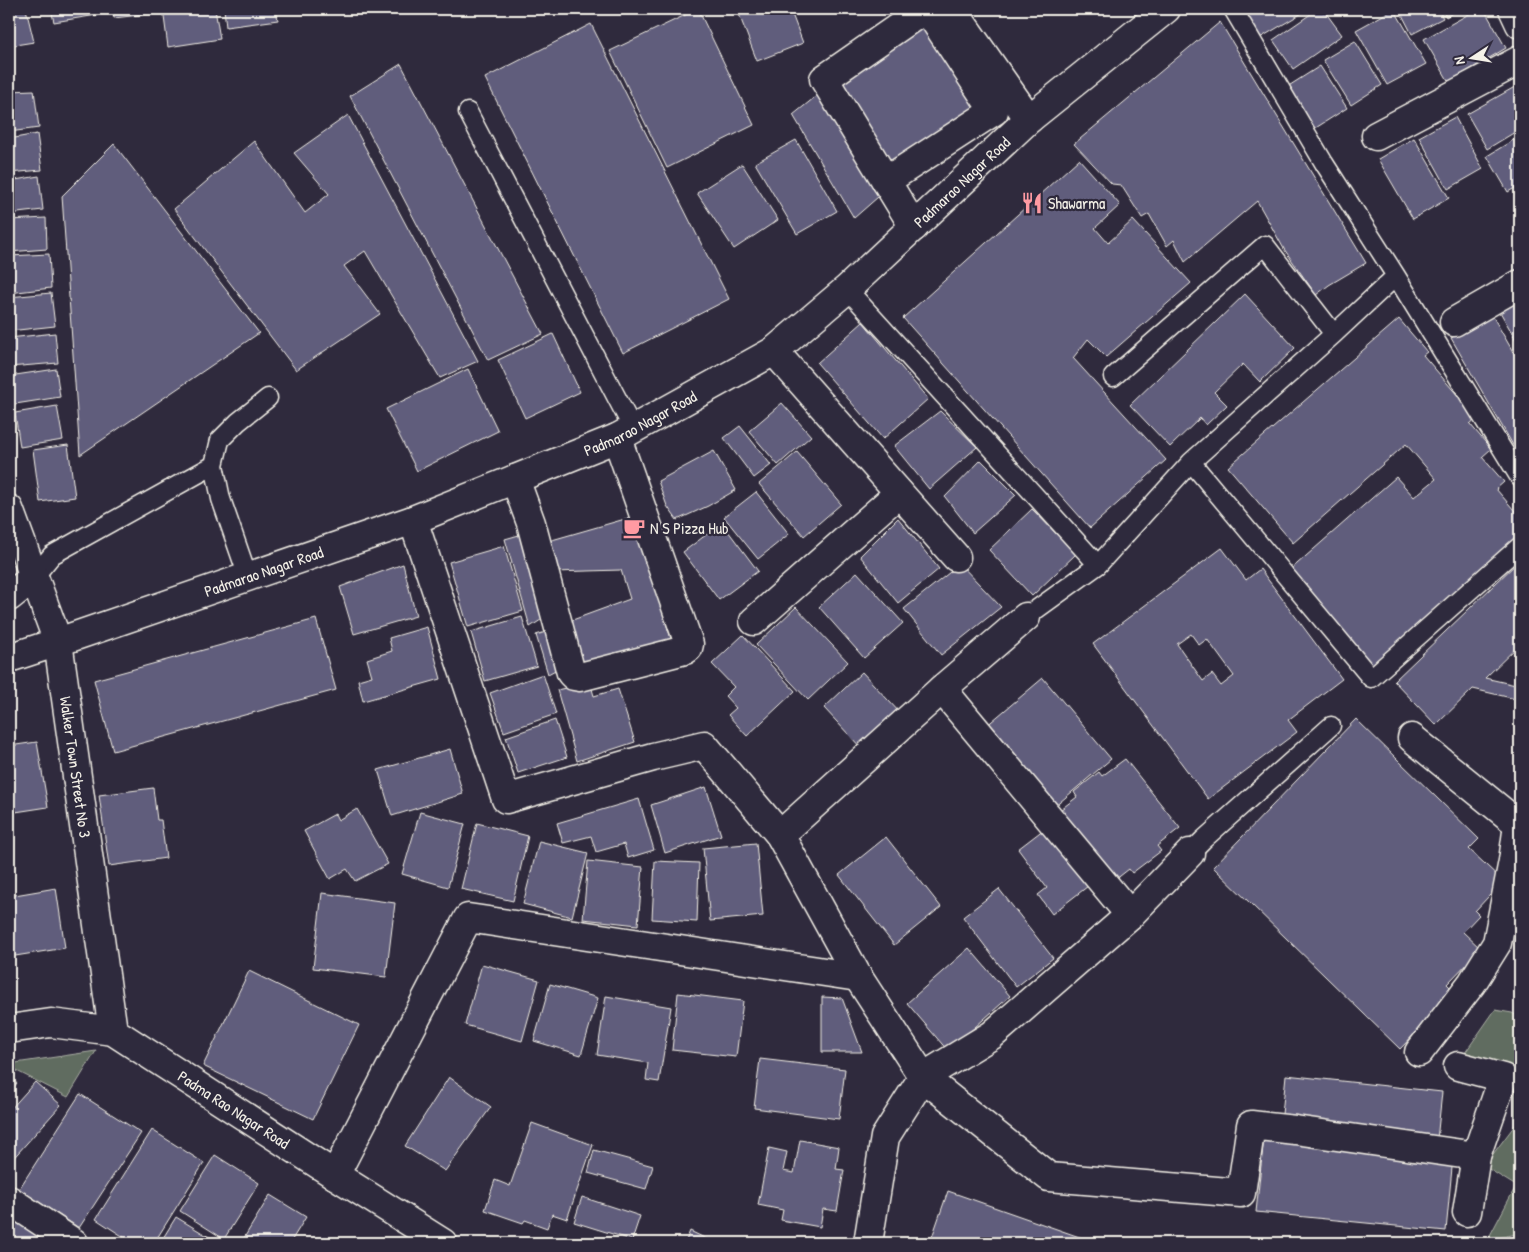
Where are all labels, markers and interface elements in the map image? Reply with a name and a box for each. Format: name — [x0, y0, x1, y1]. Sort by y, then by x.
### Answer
north arrow — [1446, 32, 1496, 82]
text: N — [1449, 55, 1469, 66]
street label: Padmarao Nagar Road — [909, 131, 1015, 232]
restaurant icon: Shawarma — [1019, 190, 1045, 216]
place label: Shawarma — [1048, 192, 1105, 214]
street label: Padmarao Nagar Road — [580, 385, 701, 461]
cafe icon: N S Pizza Hub — [621, 515, 647, 541]
place label: N S Pizza Hub — [650, 517, 729, 539]
street label: Padmarao Nagar Road — [201, 541, 326, 602]
street label: Walker Town Street No 3 — [55, 695, 97, 839]
street label: Padma Rao Nagar Road — [174, 1065, 294, 1154]

